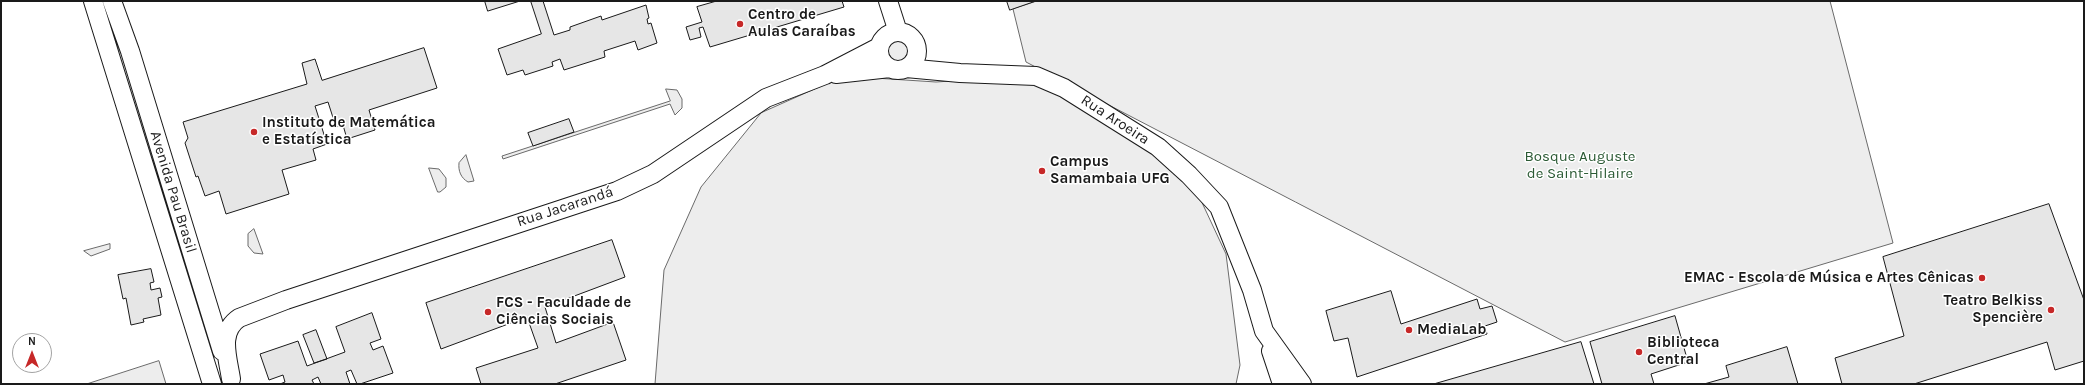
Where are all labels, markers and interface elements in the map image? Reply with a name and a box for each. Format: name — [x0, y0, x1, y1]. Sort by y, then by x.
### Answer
place label: Centro de Aulas Caraíbas — [748, 6, 856, 41]
marker: Centro de Aulas Caraíbas — [735, 19, 745, 29]
street label: Rua Aroeira — [1077, 91, 1153, 149]
place label: Instituto de Matemática e Estatística — [262, 114, 435, 149]
marker: Instituto de Matemática e Estatística — [249, 127, 259, 137]
street label: Avenida Pau Brasil — [146, 129, 200, 255]
park label: Bosque Auguste de Saint-Hilaire — [1525, 148, 1635, 183]
place label: Campus Samambaia UFG — [1050, 153, 1170, 188]
marker: Campus Samambaia UFG — [1037, 166, 1047, 176]
street label: Rua Jacarandá — [515, 183, 615, 231]
place label: EMAC - Escola de Música e Artes Cênicas — [1684, 269, 1974, 287]
marker: EMAC - Escola de Música e Artes Cênicas — [1977, 273, 1987, 283]
place label: Teatro Belkiss Spencière — [1944, 292, 2043, 327]
place label: FCS - Faculdade de Ciências Sociais — [496, 294, 631, 329]
marker: Teatro Belkiss Spencière — [2046, 305, 2056, 315]
marker: FCS - Faculdade de Ciências Sociais — [483, 307, 493, 317]
place label: MediaLab — [1417, 321, 1486, 339]
marker: MediaLab — [1404, 325, 1414, 335]
north arrow — [12, 333, 52, 373]
place label: Biblioteca Central — [1647, 334, 1719, 369]
text: N — [28, 335, 36, 348]
marker: Biblioteca Central — [1634, 347, 1644, 357]

